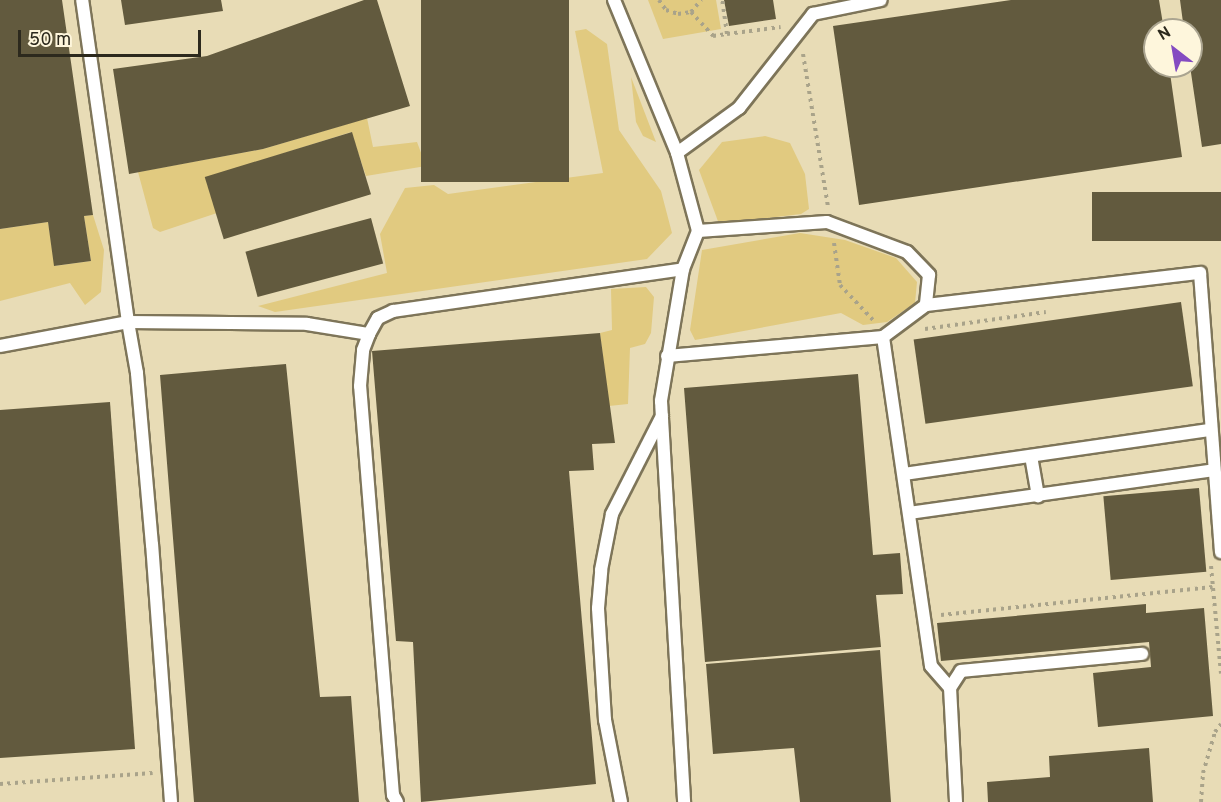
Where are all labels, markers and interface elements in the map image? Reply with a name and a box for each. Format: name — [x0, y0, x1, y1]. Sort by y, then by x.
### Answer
scale bar — [21, 18, 204, 56]
north arrow — [1143, 18, 1203, 78]
text: N — [1155, 23, 1175, 46]
text: 50 m — [29, 29, 71, 52]

